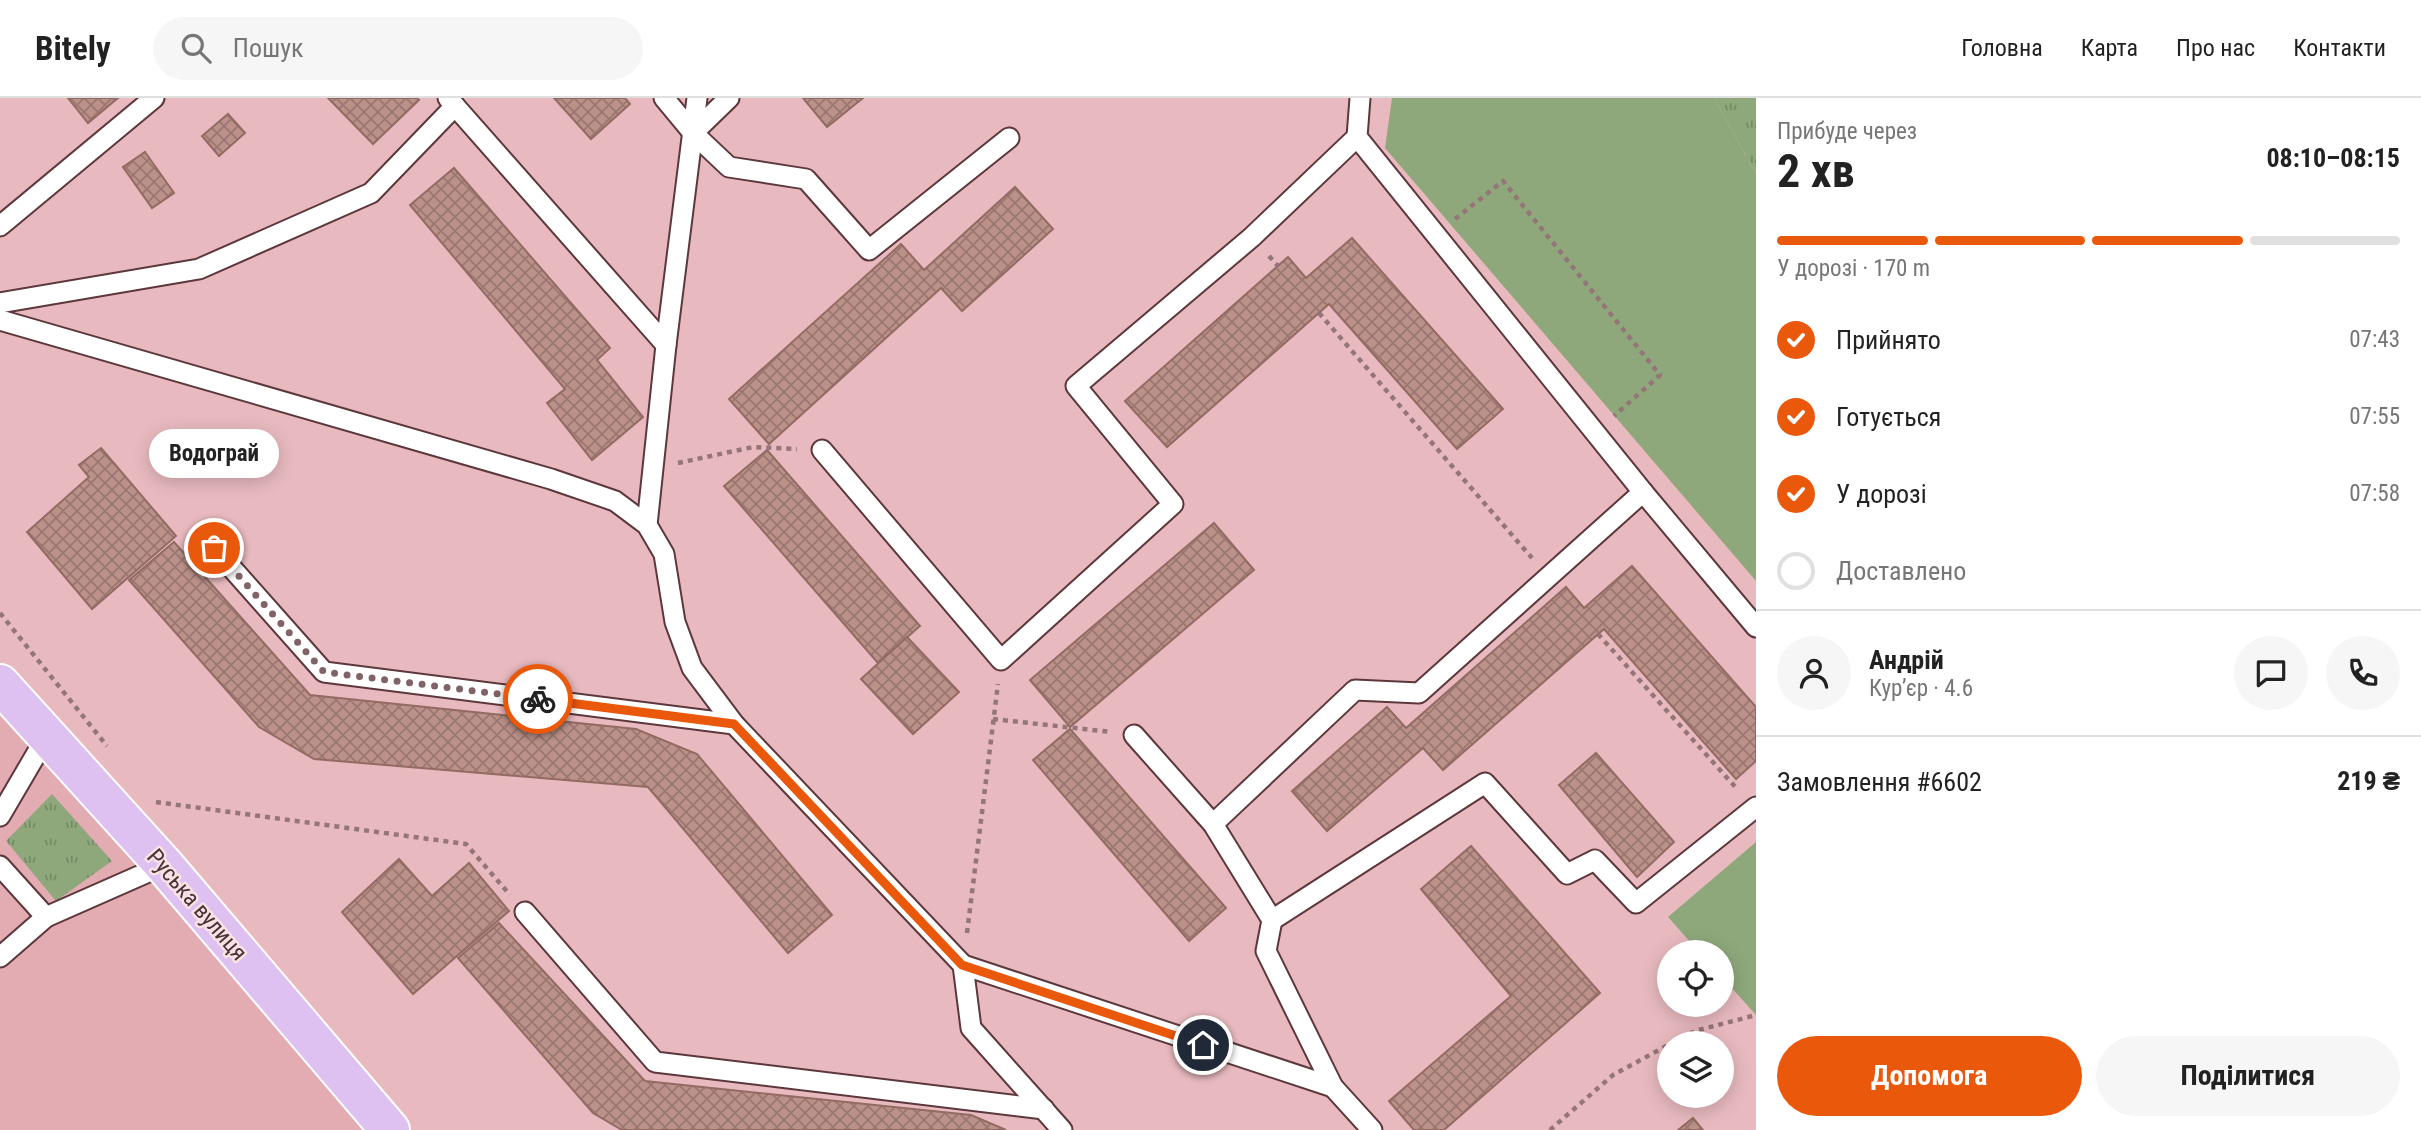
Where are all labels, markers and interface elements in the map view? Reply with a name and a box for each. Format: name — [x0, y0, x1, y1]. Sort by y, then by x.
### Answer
search box — [153, 17, 643, 80]
text: Bitely — [35, 29, 111, 68]
icon: search — [177, 29, 215, 67]
text: Пошук — [233, 33, 304, 63]
text: Головна — [1961, 34, 2043, 62]
text: Карта — [2081, 34, 2138, 62]
text: Про нас — [2176, 34, 2255, 62]
text: Контакти — [2293, 34, 2386, 62]
text: Прибуде через — [1777, 118, 1917, 145]
text: 08:10–08:15 — [2266, 143, 2400, 173]
text: 2 хв — [1777, 144, 1855, 198]
text: У дорозі · 170 m — [1777, 255, 1930, 282]
icon: check — [1777, 321, 1815, 359]
text: Прийнято — [1836, 325, 1941, 355]
text: 07:43 — [2349, 326, 2400, 353]
icon: check — [1777, 398, 1815, 436]
text: Готується — [1836, 402, 1941, 432]
text: 07:55 — [2349, 403, 2400, 430]
callout: Водограй — [149, 429, 279, 478]
text: Водограй — [169, 440, 259, 467]
icon: check — [1777, 475, 1815, 513]
text: У дорозі — [1836, 479, 1927, 509]
text: 07:58 — [2349, 480, 2400, 507]
pin — [184, 518, 244, 578]
icon: bag — [195, 529, 233, 567]
text: Доставлено — [1836, 556, 1966, 586]
button: person — [1777, 636, 1851, 710]
button: chat — [2234, 636, 2308, 710]
button: phone — [2326, 636, 2400, 710]
text: Андрій — [1869, 645, 1944, 675]
courier — [503, 664, 573, 734]
text: Кур’єр · 4.6 — [1869, 675, 1973, 702]
icon: bike — [519, 680, 557, 718]
text: 219 ₴ — [2337, 766, 2400, 796]
text: Замовлення #6602 — [1777, 767, 1982, 797]
street label: Руська вулиця — [141, 844, 253, 966]
map controls — [1657, 940, 1734, 1108]
button: locate — [1657, 940, 1734, 1017]
pin — [1173, 1015, 1233, 1075]
icon: home — [1184, 1026, 1222, 1064]
button: layers — [1657, 1031, 1734, 1108]
button: Допомога — [1777, 1036, 2082, 1116]
button: Поділитися — [2096, 1036, 2400, 1116]

